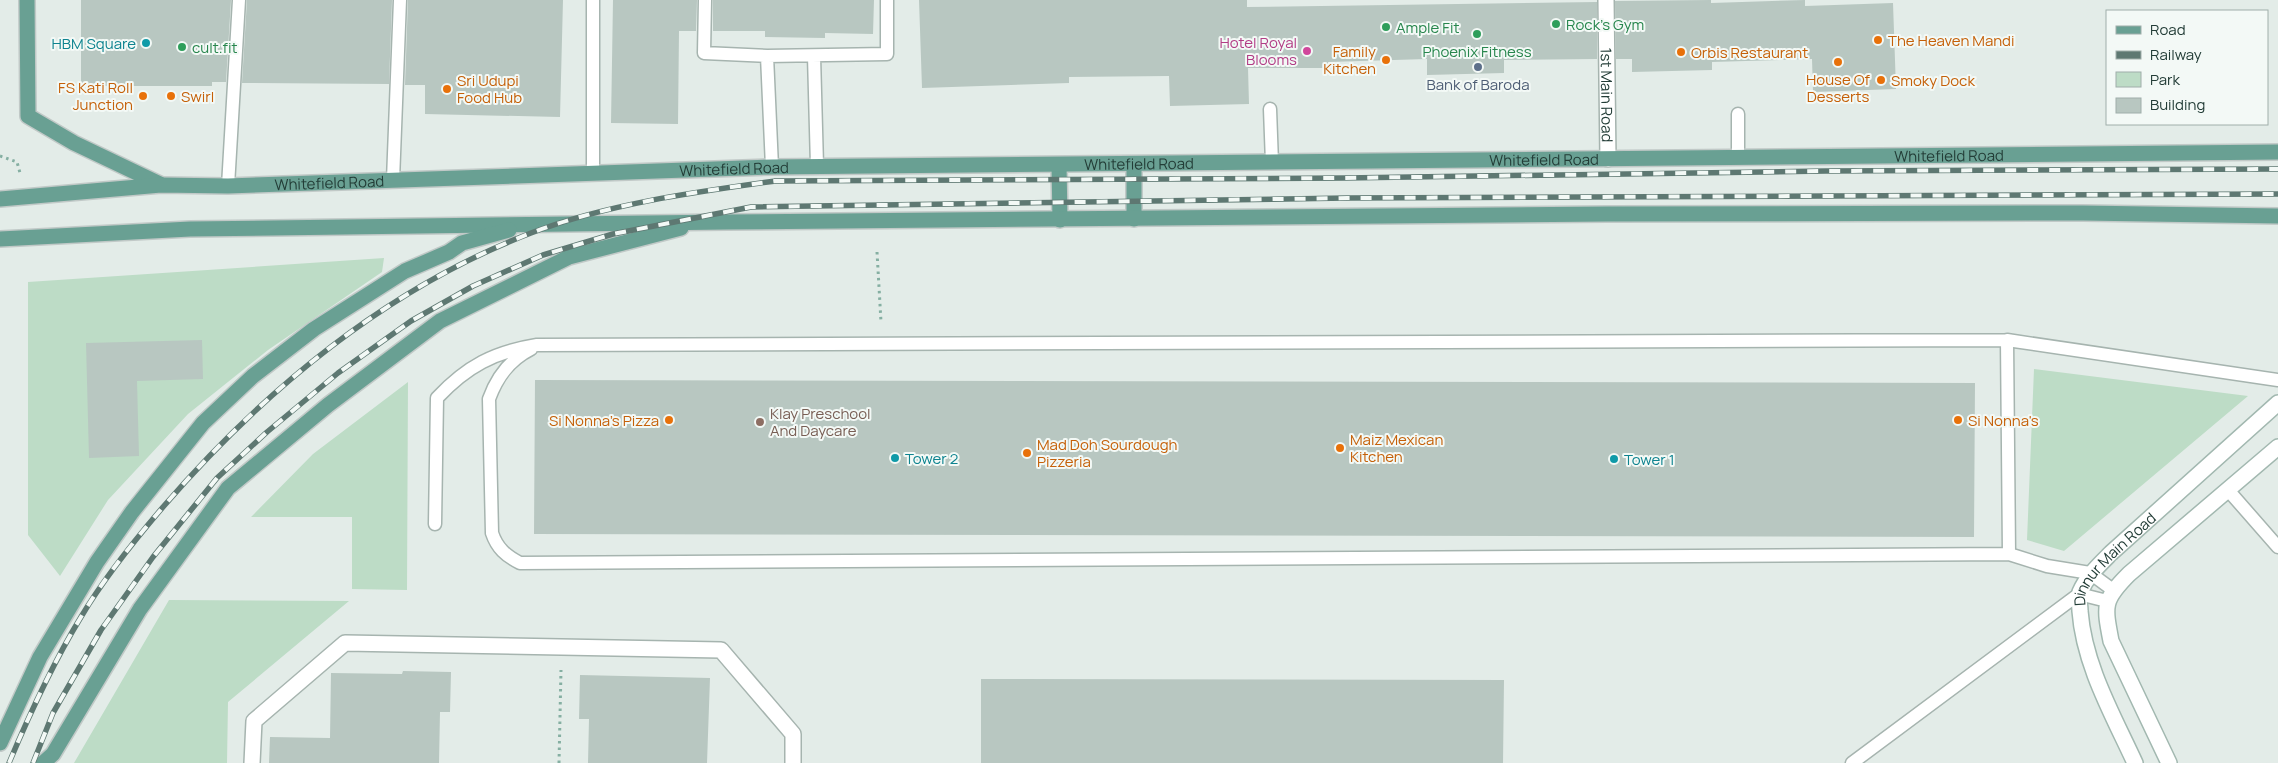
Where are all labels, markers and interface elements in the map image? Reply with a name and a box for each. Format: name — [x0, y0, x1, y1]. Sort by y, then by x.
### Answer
legend — [2106, 10, 2268, 125]
place label: Rock's Gym — [1566, 14, 1644, 35]
place label: Ample Fit — [1396, 17, 1459, 38]
marker: Rock's Gym — [1550, 18, 1562, 30]
text: Road — [2150, 19, 2186, 40]
marker: Ample Fit — [1380, 21, 1392, 33]
marker: Phoenix Fitness — [1471, 28, 1483, 40]
place label: The Heaven Mandi — [1888, 30, 2015, 51]
place label: Hotel Royal Blooms — [1219, 32, 1297, 70]
place label: HBM Square — [52, 33, 136, 54]
marker: The Heaven Mandi — [1872, 34, 1884, 46]
marker: HBM Square — [140, 37, 152, 49]
place label: cult.fit — [192, 37, 238, 58]
marker: cult.fit — [176, 41, 188, 53]
place label: Family Kitchen — [1323, 41, 1376, 79]
place label: Phoenix Fitness — [1422, 41, 1532, 62]
place label: Orbis Restaurant — [1691, 42, 1808, 63]
text: Railway — [2150, 44, 2202, 65]
marker: Hotel Royal Blooms — [1301, 45, 1313, 57]
marker: Orbis Restaurant — [1675, 46, 1687, 58]
street label: 1st Main Road — [1596, 48, 1618, 142]
marker: Family Kitchen — [1380, 54, 1392, 66]
marker: House Of Desserts — [1832, 56, 1844, 68]
marker: Bank of Baroda — [1472, 61, 1484, 73]
place label: House Of Desserts — [1806, 69, 1871, 107]
text: Park — [2150, 69, 2180, 90]
place label: Sri Udupi Food Hub — [457, 70, 522, 108]
place label: Smoky Dock — [1891, 70, 1975, 91]
place label: Bank of Baroda — [1427, 74, 1529, 95]
marker: Smoky Dock — [1875, 74, 1887, 86]
place label: FS Kati Roll Junction — [58, 77, 133, 115]
marker: Sri Udupi Food Hub — [441, 83, 453, 95]
place label: Swirl — [181, 86, 214, 107]
marker: FS Kati Roll Junction — [137, 90, 149, 102]
marker: Swirl — [165, 90, 177, 102]
text: Building — [2150, 94, 2205, 115]
street label: Whitefield Road — [1894, 144, 2004, 166]
street label: Whitefield Road — [1489, 148, 1599, 170]
street label: Whitefield Road — [1084, 152, 1194, 174]
street label: Whitefield Road — [679, 156, 789, 181]
street label: Whitefield Road — [274, 170, 385, 195]
place label: Klay Preschool And Daycare — [770, 403, 871, 441]
place label: Si Nonna's Pizza — [549, 410, 659, 431]
place label: Si Nonna's — [1968, 410, 2039, 431]
marker: Si Nonna's Pizza — [663, 414, 675, 426]
marker: Si Nonna's — [1952, 414, 1964, 426]
marker: Klay Preschool And Daycare — [754, 416, 766, 428]
place label: Maiz Mexican Kitchen — [1350, 429, 1443, 467]
place label: Mad Doh Sourdough Pizzeria — [1037, 434, 1178, 472]
marker: Maiz Mexican Kitchen — [1334, 442, 1346, 454]
marker: Mad Doh Sourdough Pizzeria — [1021, 447, 1033, 459]
place label: Tower 2 — [905, 448, 958, 469]
place label: Tower 1 — [1624, 449, 1675, 470]
marker: Tower 2 — [889, 452, 901, 464]
marker: Tower 1 — [1608, 453, 1620, 465]
street label: Dinnur Main Road — [2068, 507, 2160, 607]

